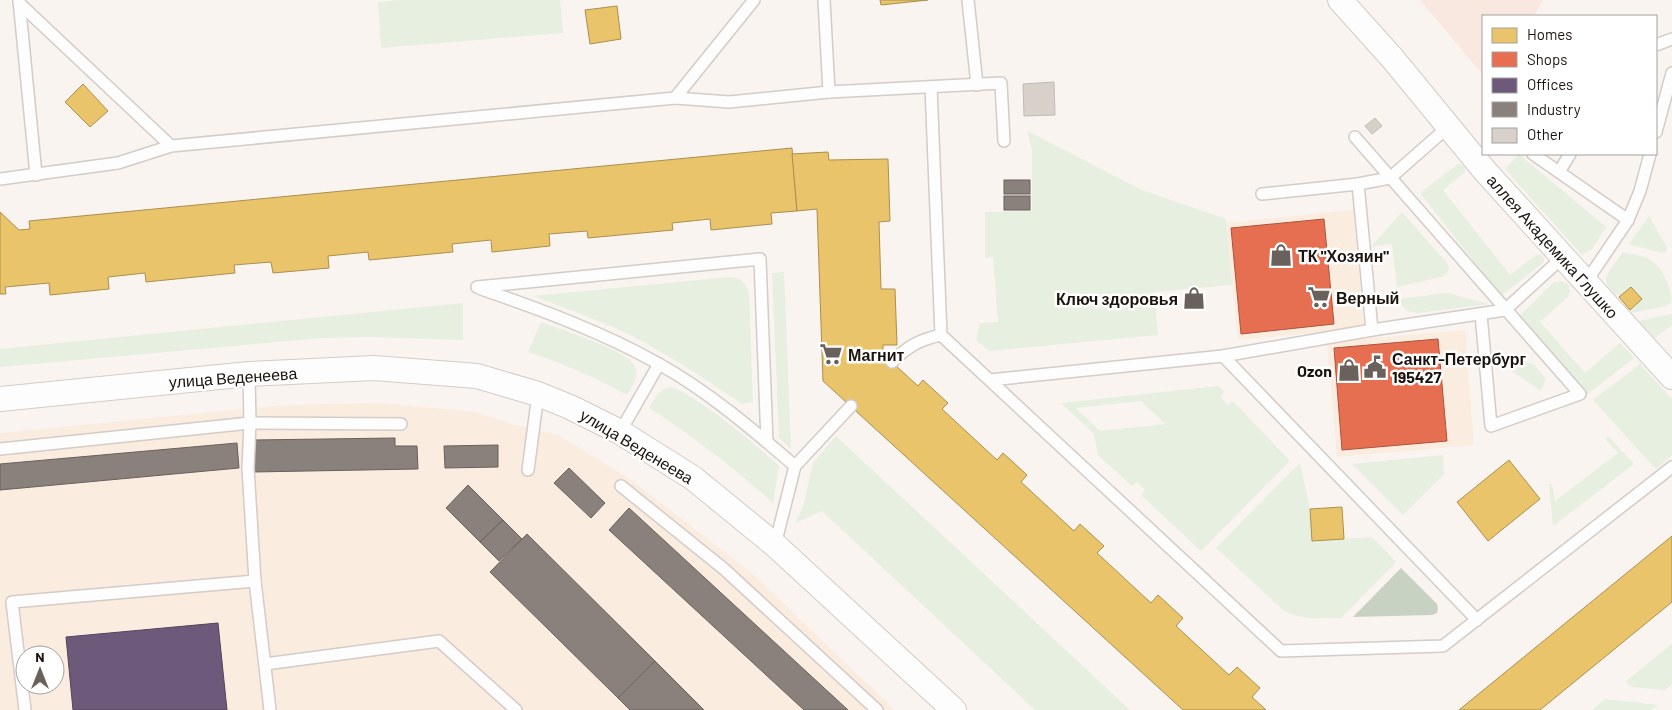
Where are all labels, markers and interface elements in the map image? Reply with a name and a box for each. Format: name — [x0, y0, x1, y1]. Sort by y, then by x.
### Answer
legend — [1482, 15, 1657, 155]
text: Homes — [1527, 25, 1572, 43]
text: Shops — [1527, 50, 1567, 68]
text: Offices — [1527, 75, 1573, 93]
text: Industry — [1527, 100, 1581, 118]
text: Other — [1527, 125, 1564, 143]
street label: аллея Академика Глушко — [1483, 170, 1623, 322]
shop icon: ТК "Хозяин" — [1268, 242, 1294, 268]
place label: ТК "Хозяин" — [1298, 246, 1389, 265]
supermarket icon: Верный — [1306, 284, 1332, 310]
shop icon: Ключ здоровья — [1181, 285, 1207, 311]
place label: Верный — [1336, 288, 1399, 307]
place label: Ключ здоровья — [1056, 289, 1178, 308]
supermarket icon: Магнит — [818, 341, 844, 367]
place label: Магнит — [848, 345, 905, 364]
place label: Санкт-Петербург 195427 — [1392, 349, 1527, 386]
public building icon: Санкт-Петербург 195427 — [1362, 354, 1388, 380]
shop icon: Ozon — [1336, 357, 1362, 383]
place label: Ozon — [1297, 361, 1332, 380]
street label: улица Веденеева — [168, 363, 298, 391]
street label: улица Веденеева — [577, 405, 697, 487]
north arrow — [15, 645, 65, 695]
text: N — [35, 648, 45, 665]

